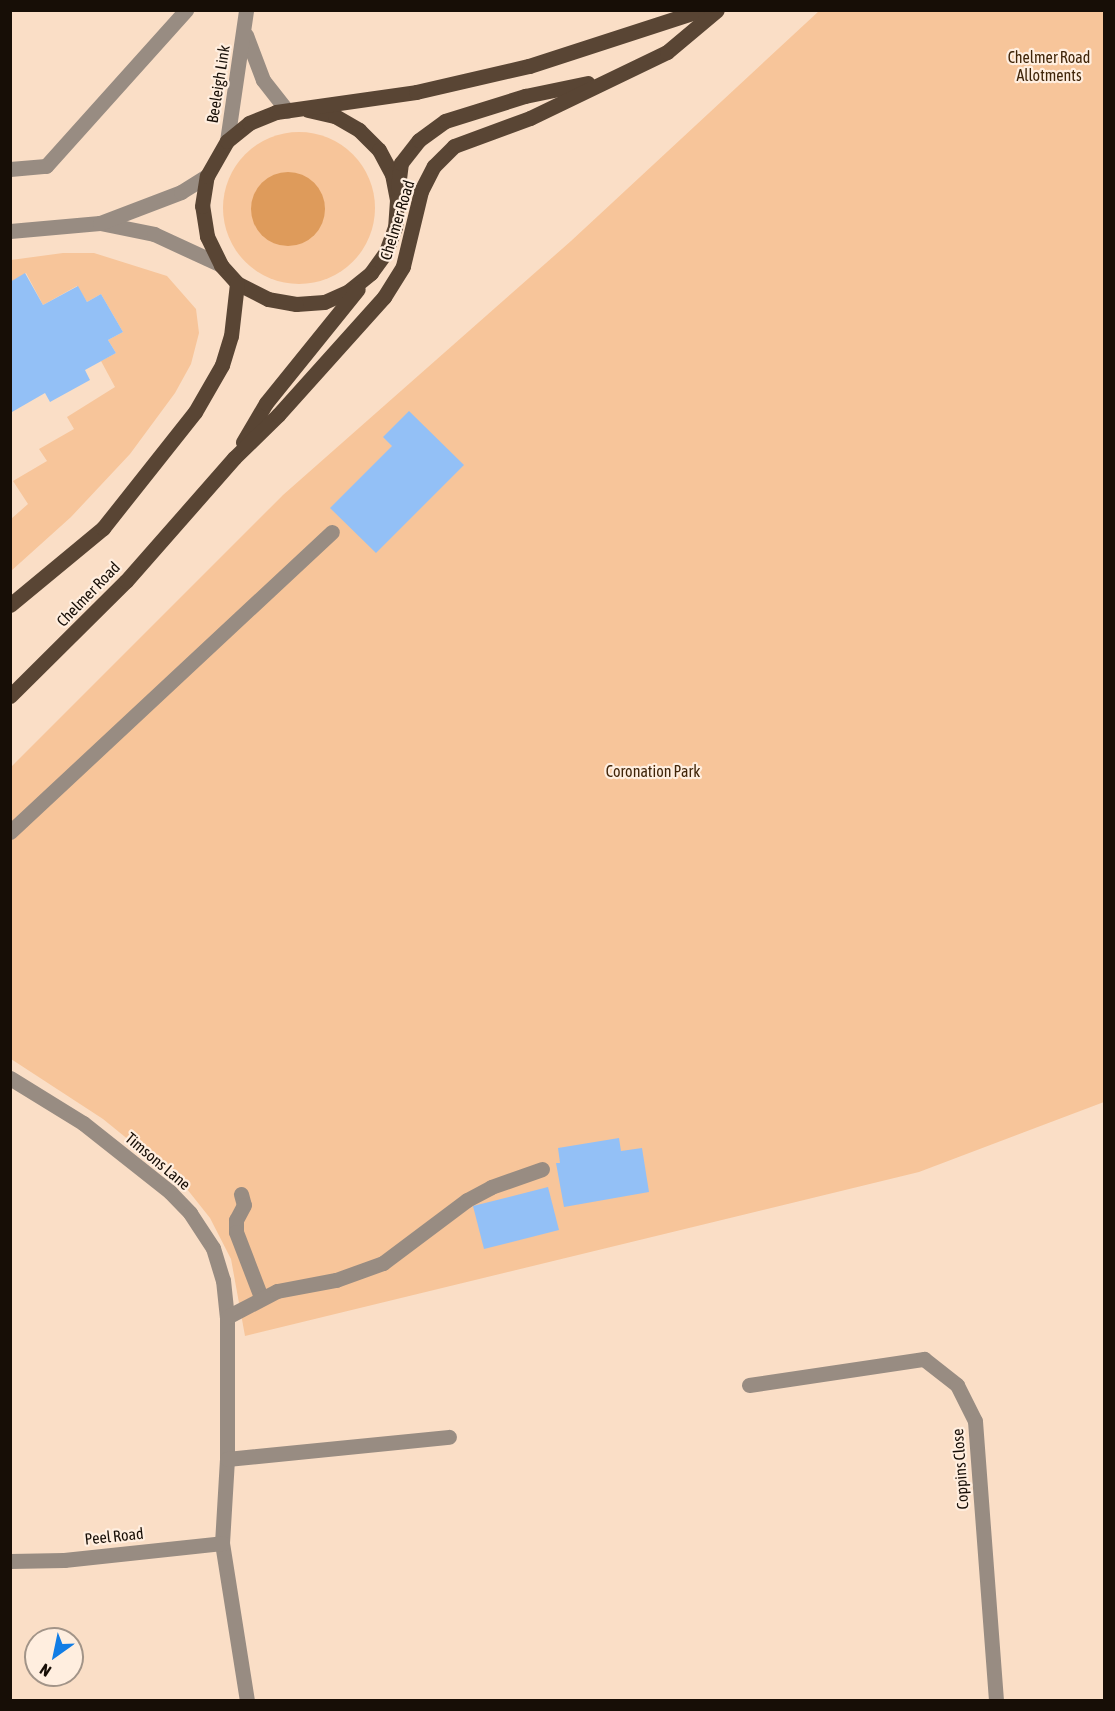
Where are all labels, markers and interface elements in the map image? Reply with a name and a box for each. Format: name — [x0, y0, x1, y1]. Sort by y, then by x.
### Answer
street label: Beeleigh Link — [202, 44, 234, 124]
park label: Chelmer Road Allotments — [1008, 47, 1090, 85]
street label: Chelmer Road — [376, 178, 418, 262]
street label: Chelmer Road — [52, 558, 124, 630]
park label: Coronation Park — [606, 761, 700, 781]
street label: Timsons Lane — [121, 1128, 195, 1194]
street label: Coppins Close — [948, 1428, 972, 1510]
street label: Peel Road — [84, 1523, 144, 1549]
north arrow — [24, 1627, 84, 1687]
text: N — [36, 1660, 54, 1681]

